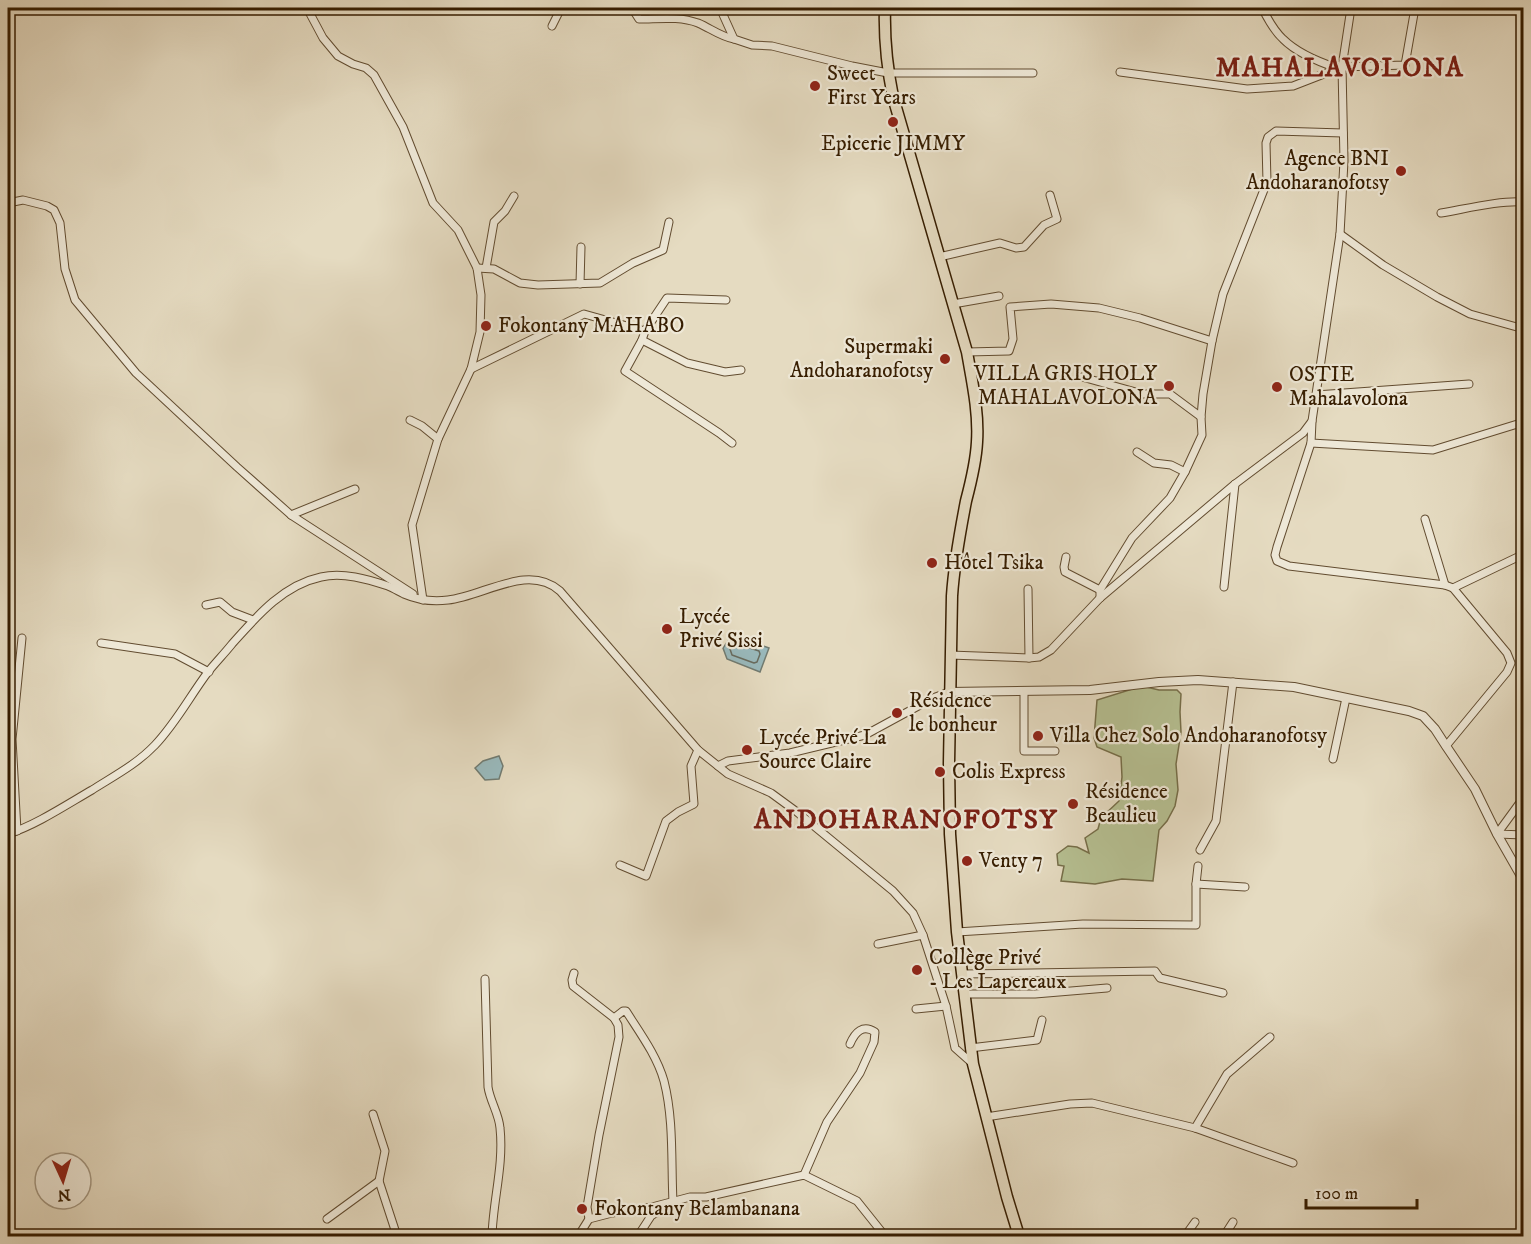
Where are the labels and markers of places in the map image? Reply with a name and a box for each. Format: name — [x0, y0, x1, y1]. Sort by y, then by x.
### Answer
place label: Sweet First Years — [827, 61, 916, 111]
marker: Sweet First Years — [808, 79, 822, 93]
marker: Epicerie JIMMY — [886, 115, 900, 129]
place label: Epicerie JIMMY — [821, 131, 966, 157]
place label: Agence BNI Andoharanofotsy — [1246, 146, 1390, 196]
marker: Agence BNI Andoharanofotsy — [1394, 164, 1408, 178]
place label: Fokontany MAHABO — [498, 313, 684, 339]
marker: Fokontany MAHABO — [479, 319, 493, 333]
place label: Supermaki Andoharanofotsy — [790, 334, 934, 384]
marker: Supermaki Andoharanofotsy — [938, 352, 952, 366]
place label: VILLA GRIS HOLY MAHALAVOLONA — [973, 361, 1158, 411]
place label: OSTIE Mahalavolona — [1289, 362, 1408, 412]
marker: VILLA GRIS HOLY MAHALAVOLONA — [1162, 379, 1176, 393]
marker: OSTIE Mahalavolona — [1270, 380, 1284, 394]
place label: Hôtel Tsika — [944, 550, 1044, 576]
marker: Hôtel Tsika — [925, 556, 939, 570]
place label: Lycée Privé Sissi — [679, 604, 763, 654]
marker: Lycée Privé Sissi — [660, 622, 674, 636]
place label: Résidence le bonheur — [909, 688, 997, 738]
marker: Résidence le bonheur — [890, 706, 904, 720]
place label: Villa Chez Solo Andoharanofotsy — [1049, 723, 1328, 749]
place label: Lycée Privé La Source Claire — [759, 725, 887, 775]
marker: Villa Chez Solo Andoharanofotsy — [1031, 729, 1045, 743]
marker: Lycée Privé La Source Claire — [740, 743, 754, 757]
place label: Colis Express — [952, 759, 1066, 785]
marker: Colis Express — [933, 765, 947, 779]
place label: Résidence Beaulieu — [1085, 779, 1168, 829]
marker: Résidence Beaulieu — [1066, 797, 1080, 811]
place label: Venty 7 — [978, 848, 1043, 874]
marker: Venty 7 — [960, 854, 974, 868]
place label: Collège Privé - Les Lapereaux — [929, 945, 1067, 995]
marker: Collège Privé - Les Lapereaux — [910, 963, 924, 977]
place label: Fokontany Belambanana — [594, 1196, 800, 1222]
marker: Fokontany Belambanana — [575, 1202, 589, 1216]

